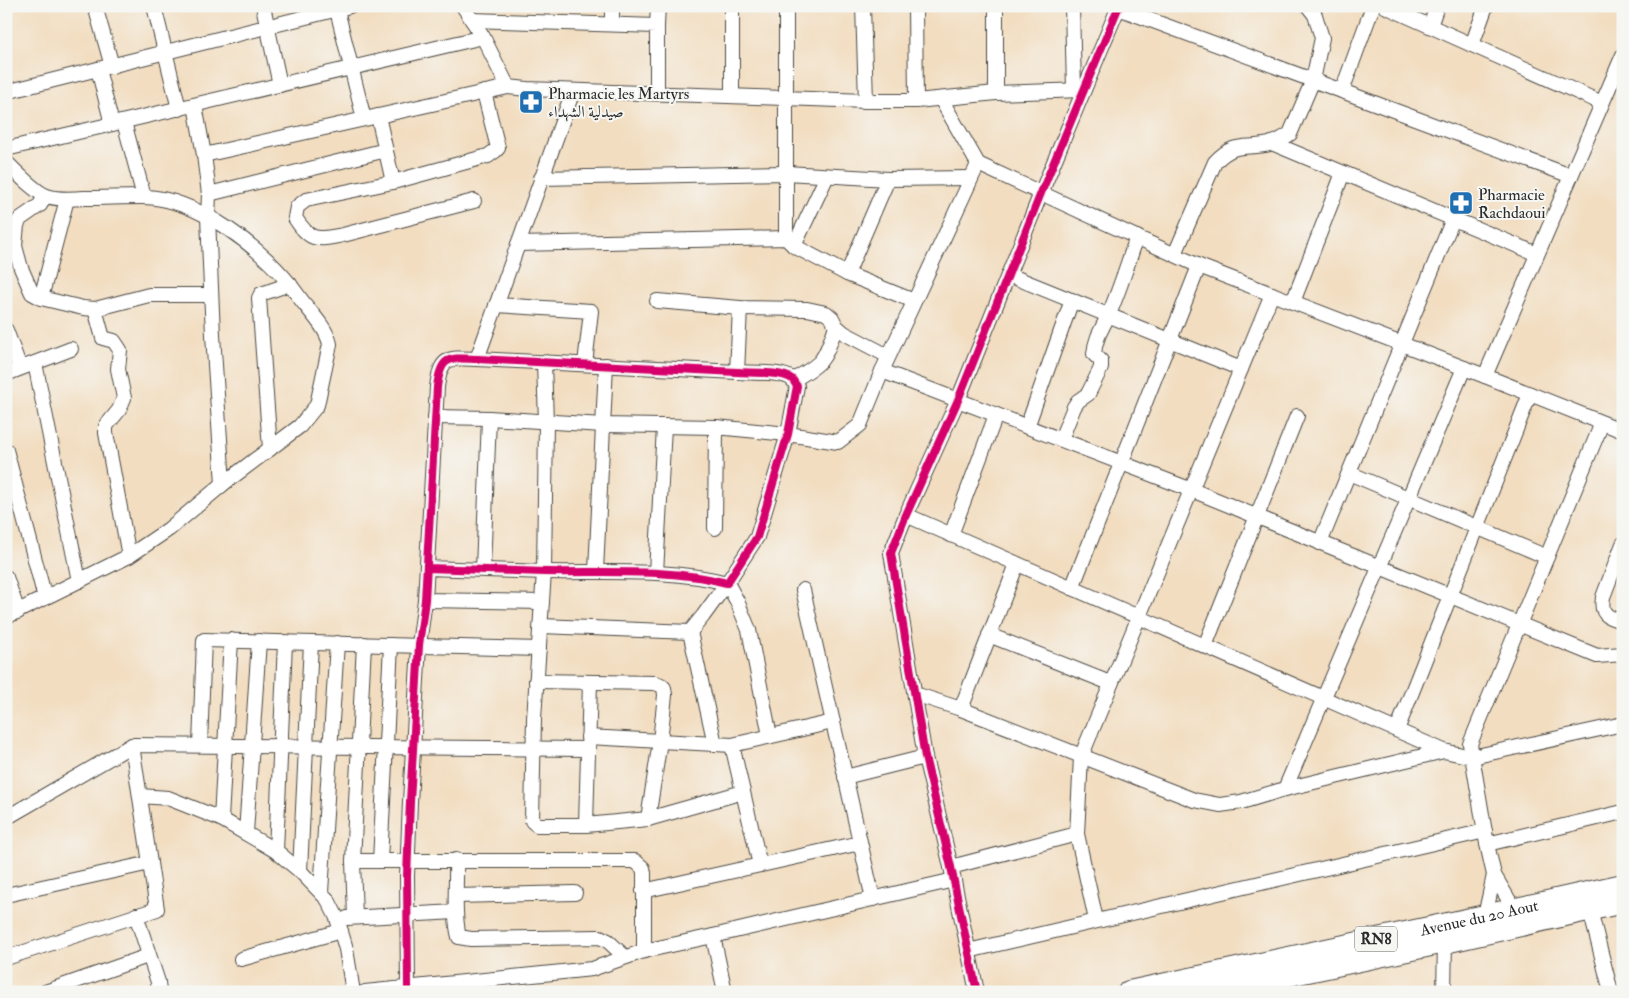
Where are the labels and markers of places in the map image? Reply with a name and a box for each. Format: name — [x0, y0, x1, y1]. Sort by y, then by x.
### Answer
place label: Pharmacie les Martyrs صيدلية الشهداء — [548, 84, 689, 122]
pharmacy icon: Pharmacie les Martyrs صيدلية الشهداء — [518, 89, 544, 115]
place label: Pharmacie Rachdaoui — [1478, 185, 1546, 223]
pharmacy icon: Pharmacie Rachdaoui — [1448, 190, 1474, 216]

